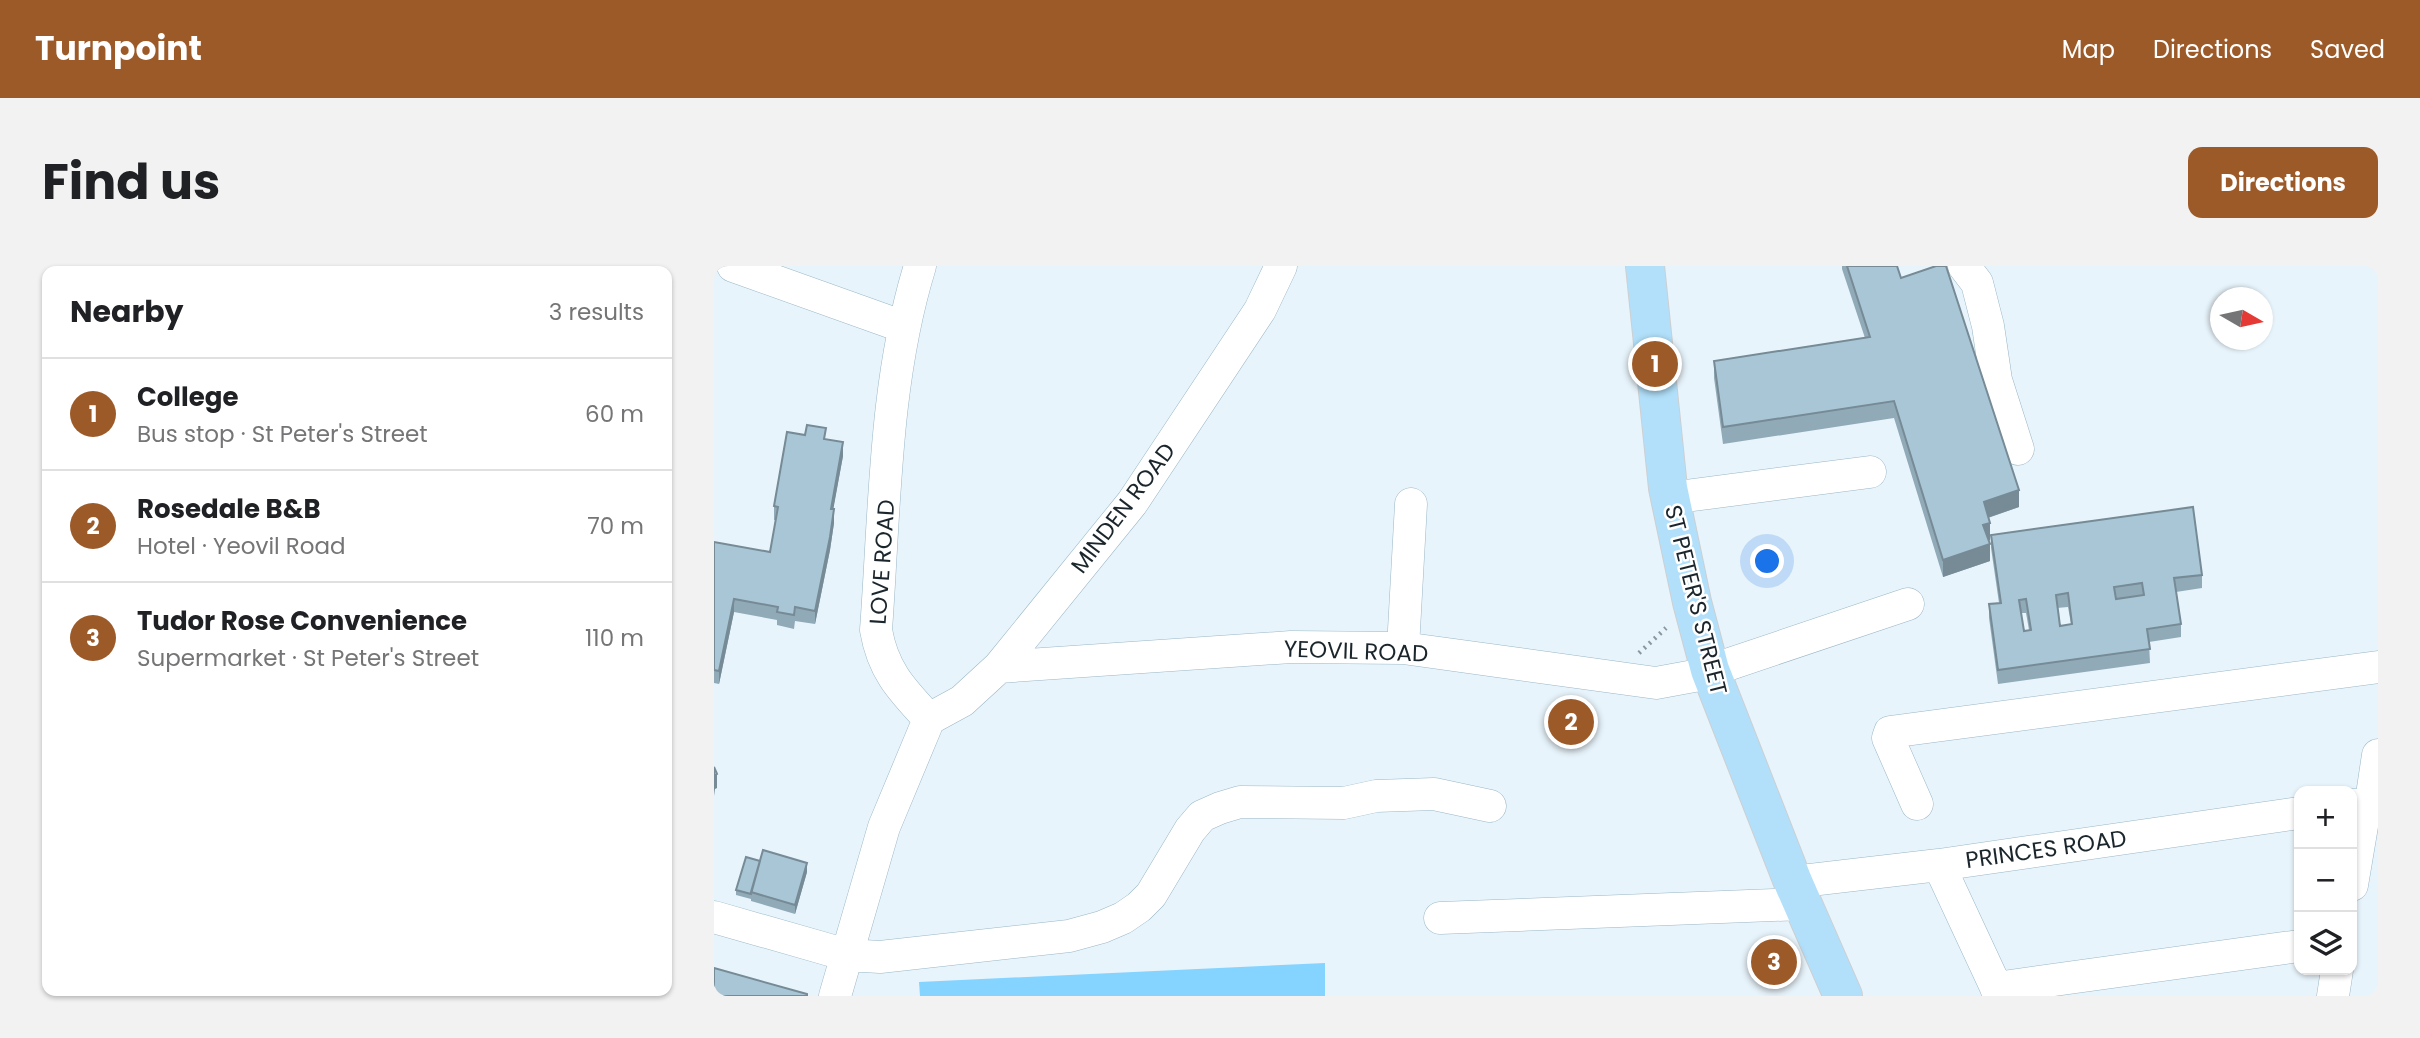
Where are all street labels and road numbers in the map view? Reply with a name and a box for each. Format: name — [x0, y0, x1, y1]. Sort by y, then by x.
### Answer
street label: MINDEN ROAD — [1063, 436, 1183, 580]
street label: LOVE ROAD — [862, 498, 902, 626]
street label: ST PETER'S STREET — [1657, 502, 1735, 698]
street label: YEOVIL ROAD — [1283, 632, 1429, 670]
street label: PRINCES ROAD — [1963, 822, 2129, 876]

